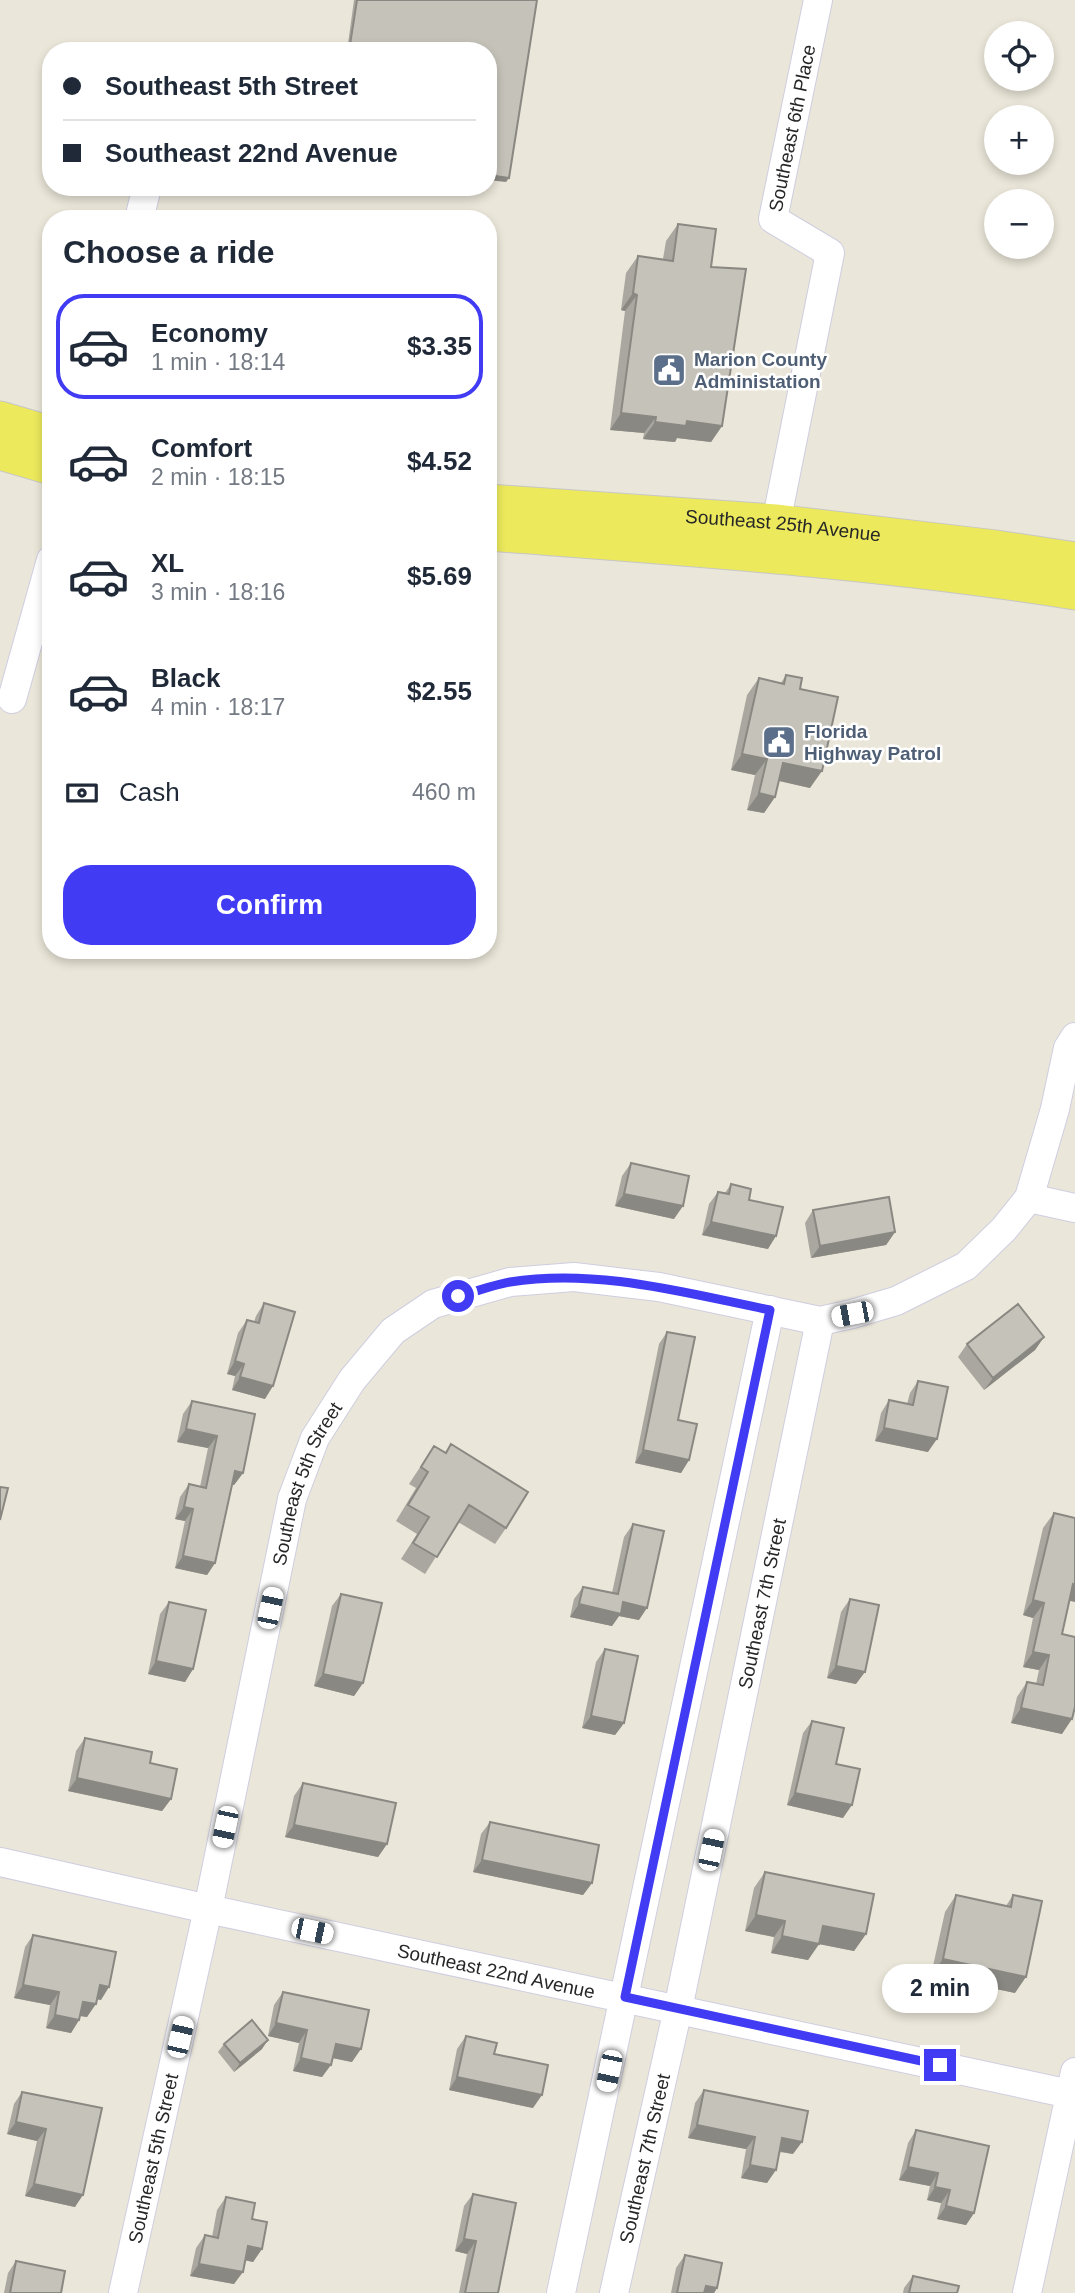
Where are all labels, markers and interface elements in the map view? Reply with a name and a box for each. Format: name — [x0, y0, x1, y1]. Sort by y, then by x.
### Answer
map controls — [984, 21, 1054, 259]
button: locate — [984, 21, 1054, 91]
street label: Southeast 6th Place — [764, 43, 819, 213]
text: Southeast 5th Street — [105, 71, 358, 101]
button: + — [984, 105, 1054, 175]
text: Southeast 22nd Avenue — [105, 138, 398, 168]
button: − — [984, 189, 1054, 259]
text: Choose a ride — [63, 234, 275, 270]
icon: car — [67, 315, 130, 378]
text: Economy — [151, 318, 268, 348]
text: $3.35 — [407, 331, 472, 361]
text: 1 min · 18:14 — [151, 349, 285, 375]
place label: Marion County Administation — [694, 349, 827, 392]
public building icon: Marion County Administation — [650, 351, 688, 389]
icon: car — [67, 430, 130, 493]
text: Comfort — [151, 433, 252, 463]
text: $4.52 — [407, 446, 472, 476]
text: 2 min · 18:15 — [151, 464, 285, 490]
street label: Southeast 25th Avenue — [685, 505, 882, 545]
icon: car — [67, 545, 130, 608]
text: XL — [151, 548, 184, 578]
text: $5.69 — [407, 561, 472, 591]
text: 3 min · 18:16 — [151, 579, 285, 605]
icon: car — [67, 660, 130, 723]
text: Black — [151, 663, 220, 693]
text: $2.55 — [407, 676, 472, 706]
text: 4 min · 18:17 — [151, 694, 285, 720]
place label: Florida Highway Patrol — [804, 721, 941, 764]
public building icon: Florida Highway Patrol — [760, 723, 798, 761]
icon: cash — [63, 774, 101, 812]
text: Cash — [119, 777, 180, 807]
text: 460 m — [412, 779, 476, 805]
button: Confirm — [63, 865, 476, 945]
route start — [442, 1280, 474, 1312]
car — [830, 1300, 875, 1328]
street label: Southeast 5th Street — [268, 1397, 346, 1567]
street label: Southeast 7th Street — [734, 1516, 790, 1691]
car — [256, 1585, 285, 1631]
car — [211, 1804, 240, 1850]
car — [697, 1827, 726, 1873]
car — [290, 1916, 335, 1946]
street label: Southeast 22nd Avenue — [395, 1939, 597, 2002]
callout: 2 min — [882, 1964, 998, 2012]
text: 2 min — [910, 1975, 970, 2001]
car — [166, 2014, 195, 2060]
car — [595, 2048, 624, 2094]
route end — [924, 2049, 956, 2081]
street label: Southeast 5th Street — [124, 2071, 182, 2245]
street label: Southeast 7th Street — [615, 2071, 674, 2245]

